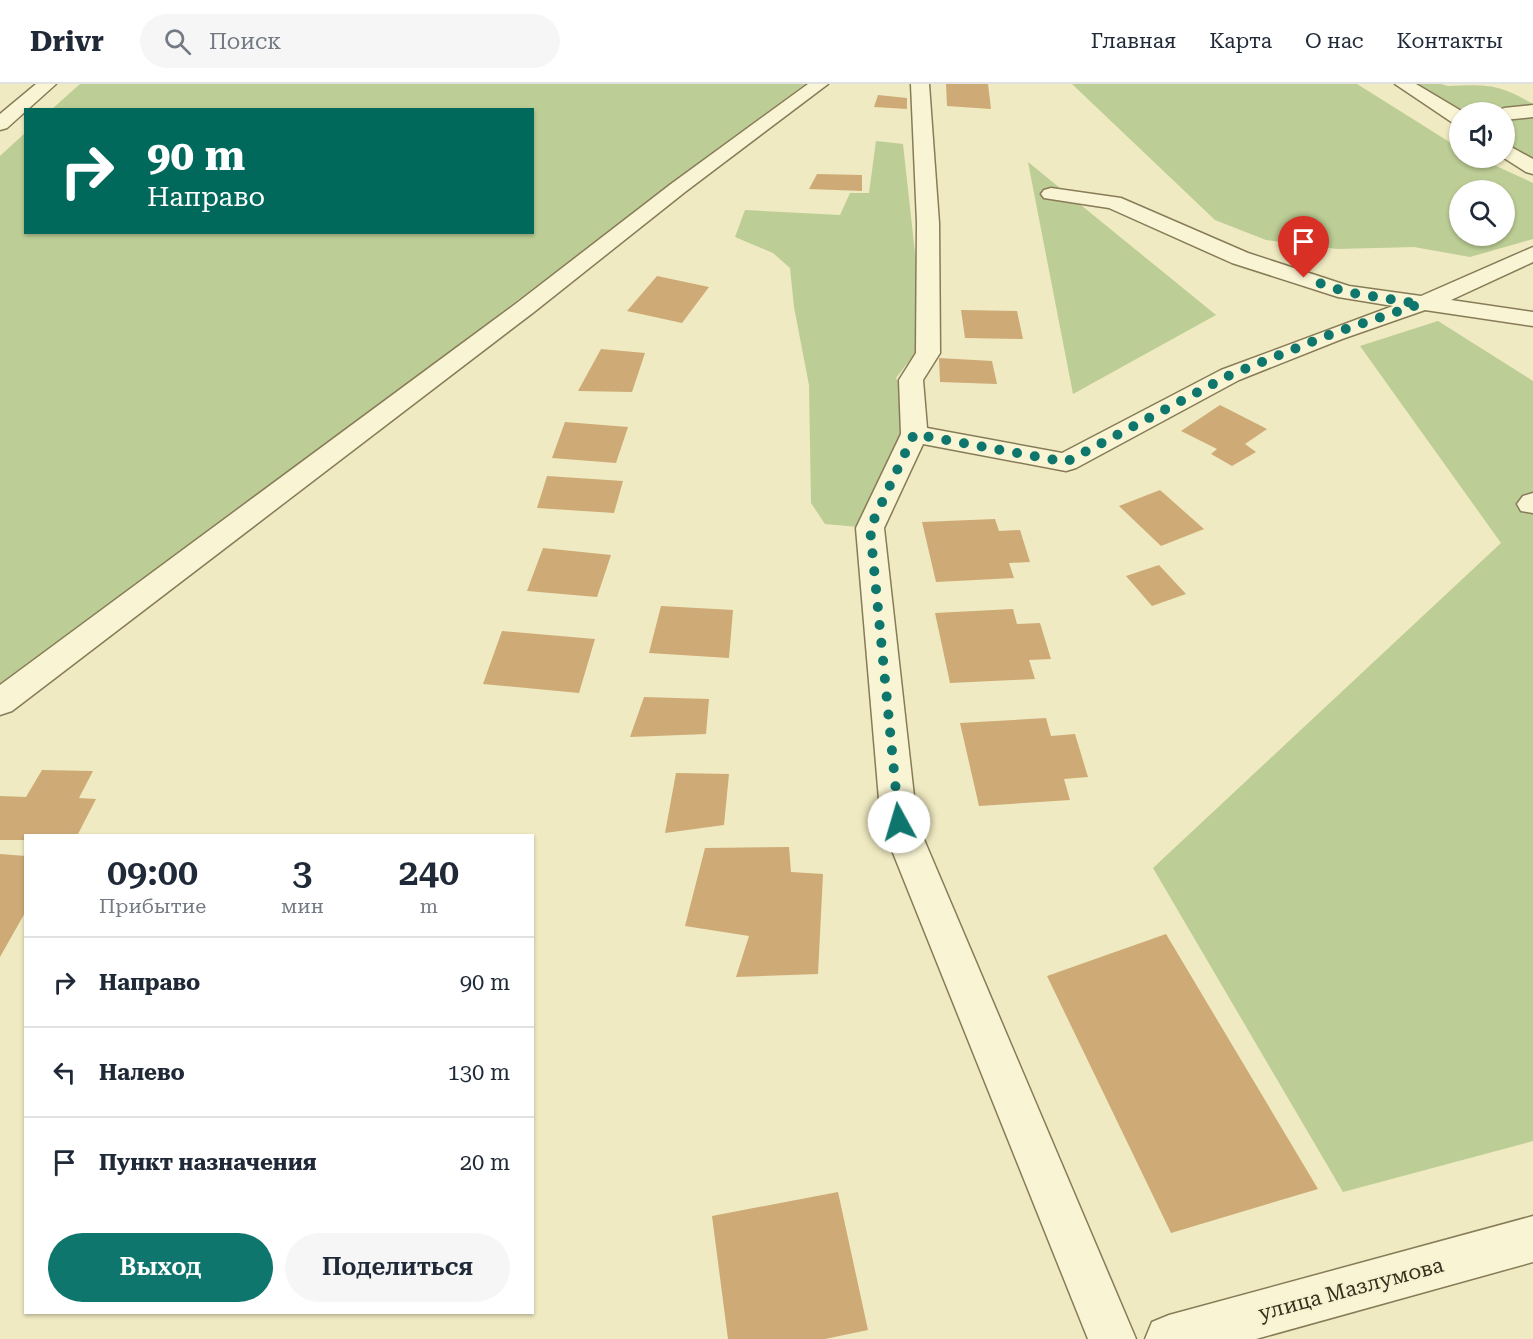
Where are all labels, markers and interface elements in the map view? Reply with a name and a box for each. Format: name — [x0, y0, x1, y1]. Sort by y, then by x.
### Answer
search box — [140, 14, 560, 68]
text: Drivr — [30, 25, 104, 58]
icon: search — [161, 25, 194, 58]
text: Поиск — [209, 29, 281, 54]
text: Главная — [1091, 29, 1176, 53]
text: Карта — [1209, 29, 1272, 53]
text: О нас — [1305, 29, 1364, 53]
text: Контакты — [1397, 29, 1503, 53]
map controls — [1449, 102, 1515, 246]
button: sound — [1449, 102, 1515, 168]
text: 90 m — [147, 131, 245, 180]
icon: right — [48, 132, 126, 210]
button: search — [1449, 180, 1515, 246]
text: Направо — [147, 181, 265, 213]
pin — [1278, 216, 1329, 278]
icon: arrive — [1287, 225, 1320, 258]
position arrow — [867, 790, 931, 854]
text: 09:00 — [107, 852, 198, 894]
text: 3 — [292, 852, 312, 894]
text: 240 — [399, 852, 459, 894]
text: Прибытие — [99, 894, 206, 918]
text: мин — [281, 894, 324, 918]
text: m — [420, 894, 438, 918]
icon: right — [48, 966, 81, 999]
text: Направо — [99, 970, 200, 995]
text: 90 m — [460, 970, 510, 995]
icon: left — [48, 1056, 81, 1089]
text: Налево — [99, 1060, 185, 1085]
text: 130 m — [447, 1060, 510, 1085]
icon: arrive — [48, 1146, 81, 1179]
text: Пункт назначения — [99, 1150, 317, 1175]
text: 20 m — [460, 1150, 510, 1175]
button: Выход — [48, 1233, 273, 1302]
button: Поделиться — [285, 1233, 510, 1302]
street label: улица Мазлумова — [1256, 1253, 1447, 1325]

